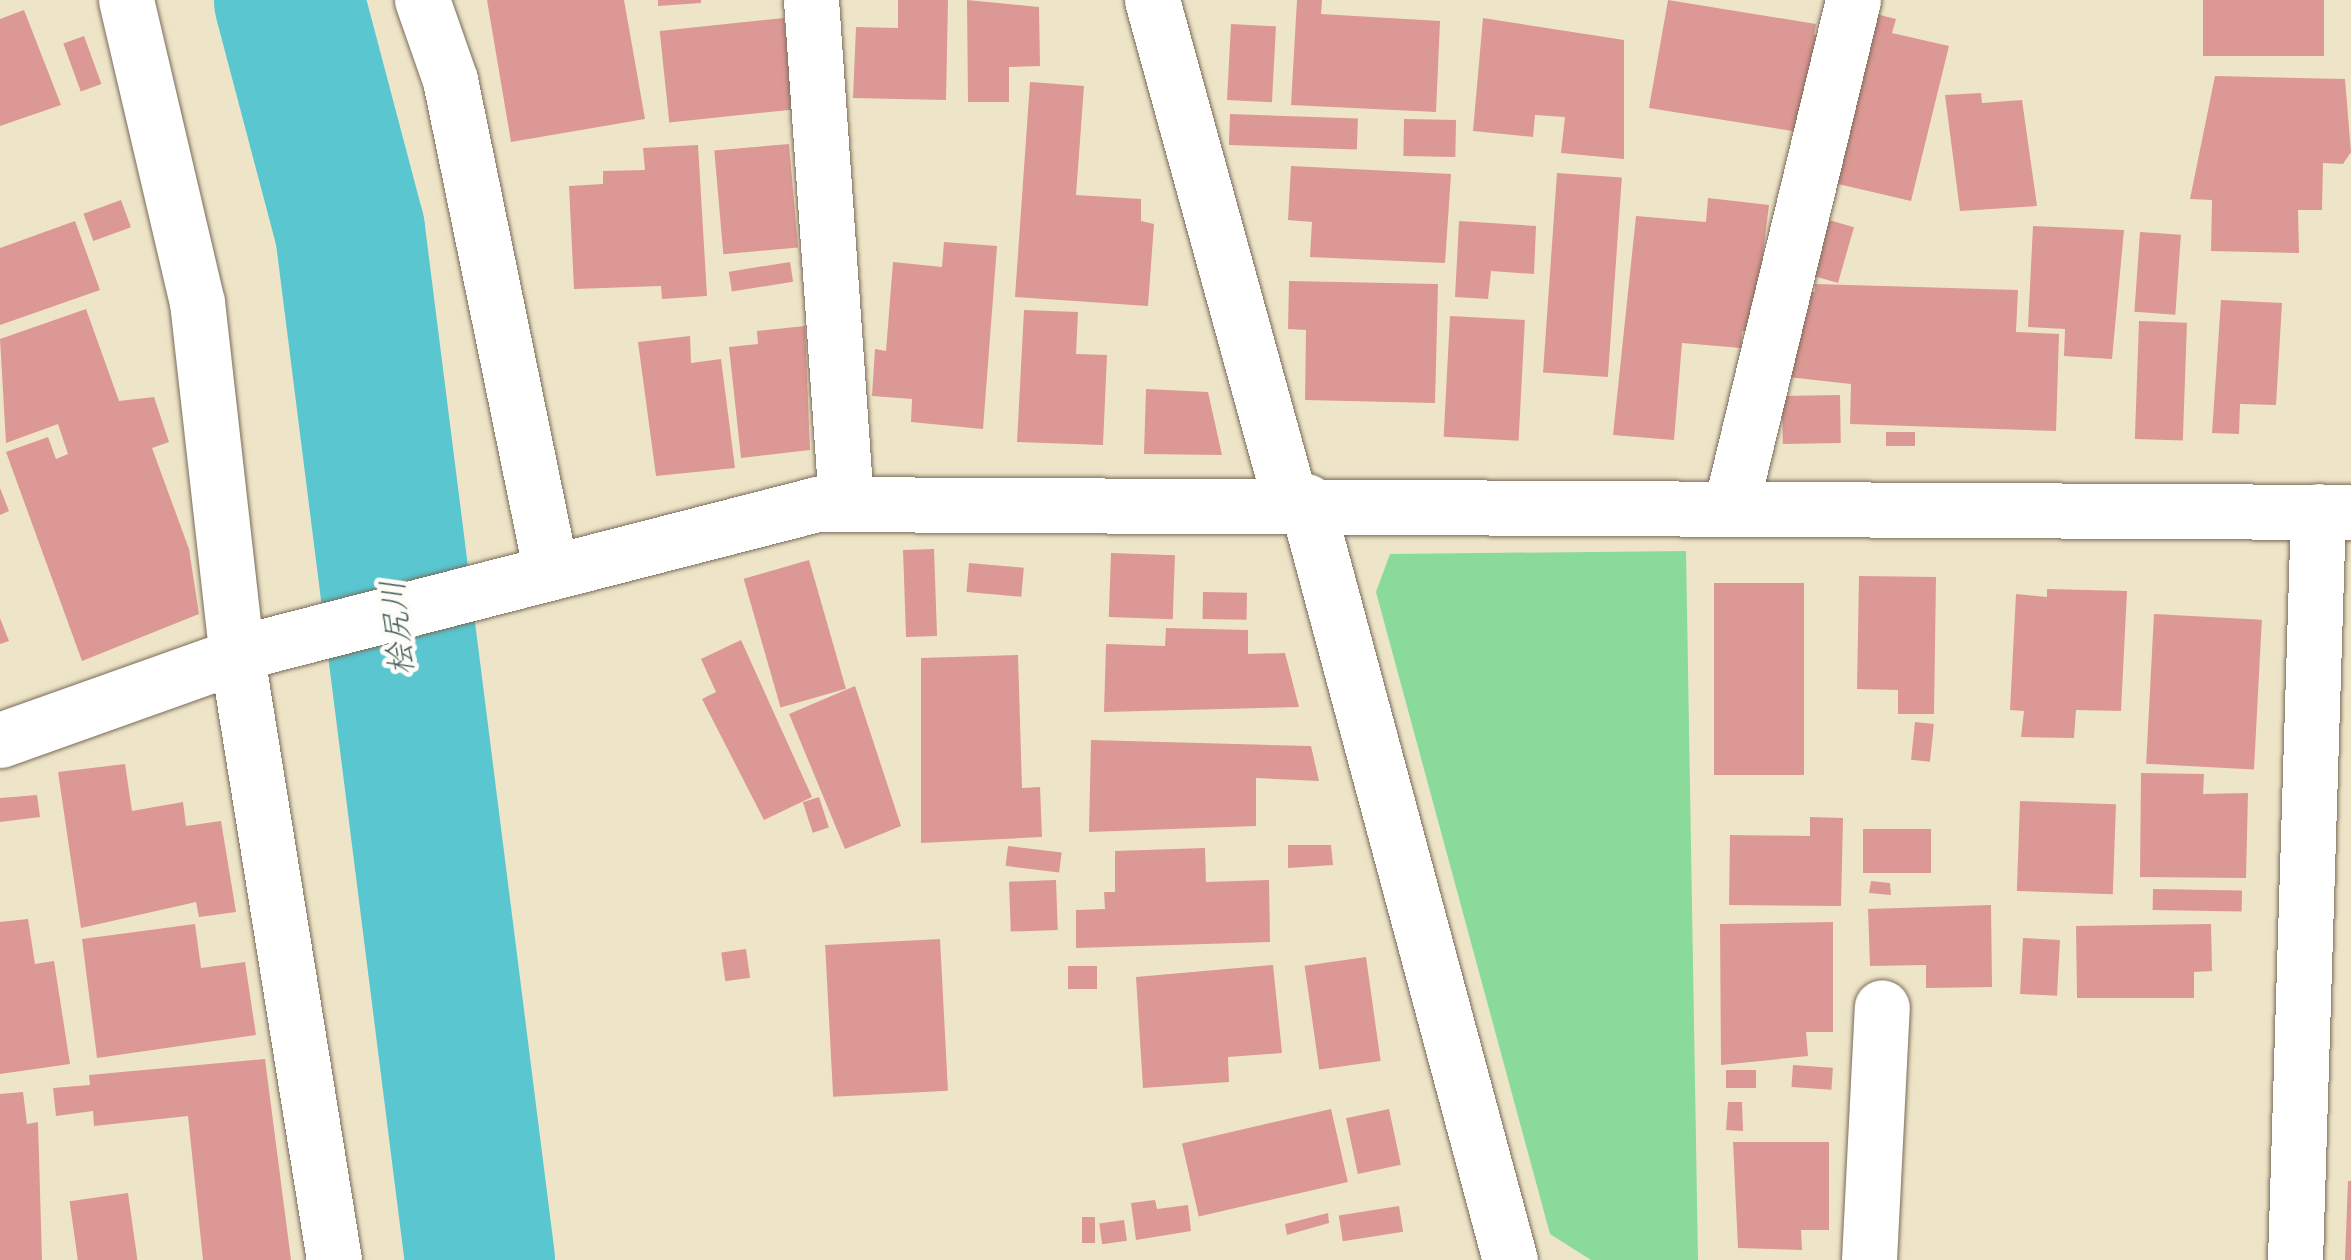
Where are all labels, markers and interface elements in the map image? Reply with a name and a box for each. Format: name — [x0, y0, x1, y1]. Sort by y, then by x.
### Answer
water label: 桧尻川 — [371, 578, 419, 678]

